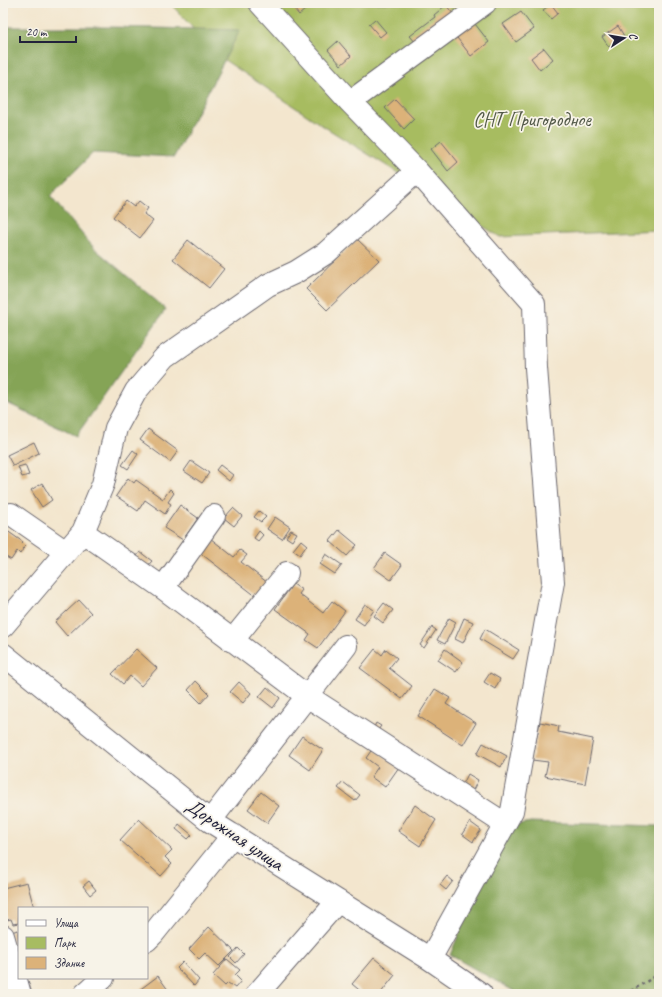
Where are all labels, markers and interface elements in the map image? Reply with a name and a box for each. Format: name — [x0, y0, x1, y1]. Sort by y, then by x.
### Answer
scale bar — [20, 18, 76, 44]
north arrow — [604, 18, 644, 58]
text: 20 m — [26, 24, 48, 40]
text: С — [626, 32, 642, 42]
park label: СНТ Пригородное — [473, 107, 592, 132]
street label: Дорожная улица — [181, 793, 289, 877]
legend — [18, 907, 148, 979]
text: Улица — [54, 915, 79, 931]
text: Парк — [54, 935, 77, 951]
text: Здание — [54, 955, 85, 971]

